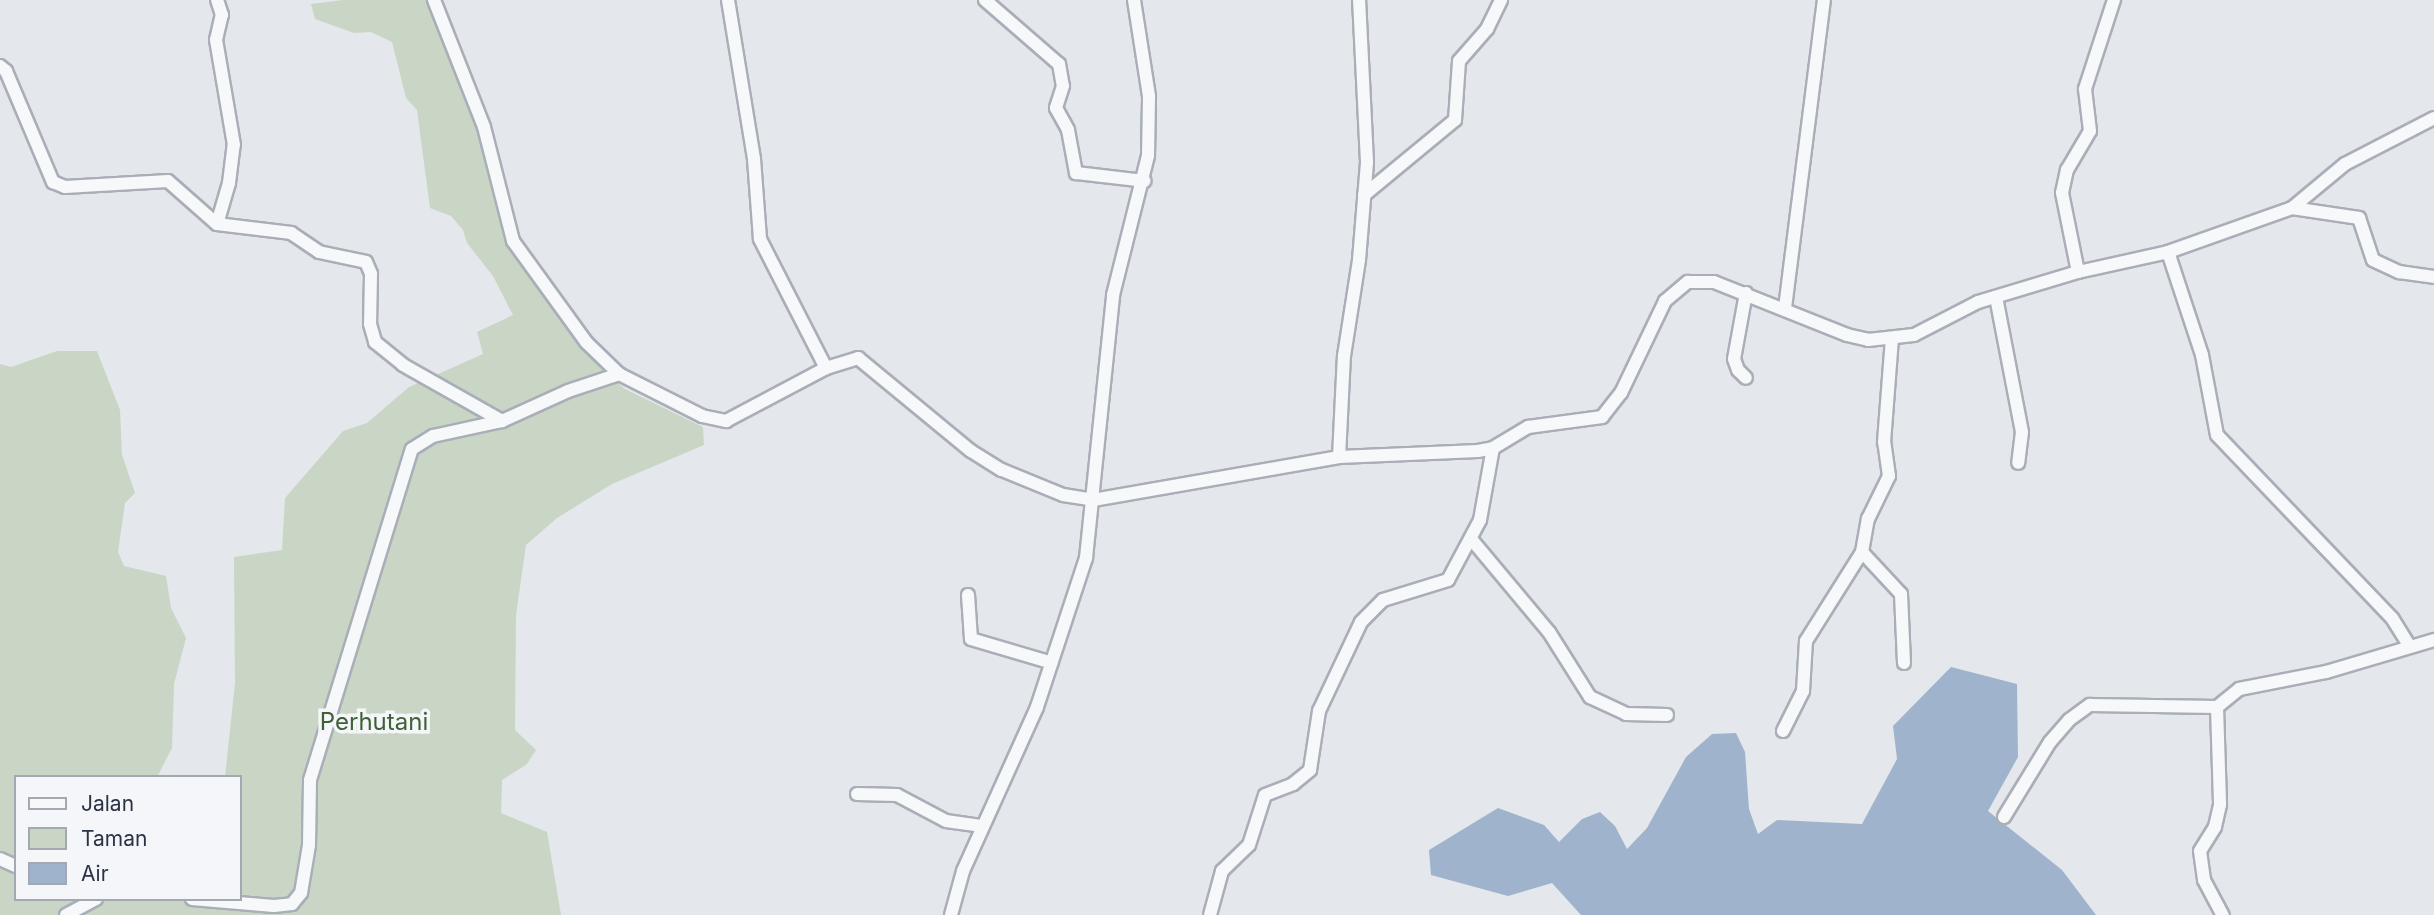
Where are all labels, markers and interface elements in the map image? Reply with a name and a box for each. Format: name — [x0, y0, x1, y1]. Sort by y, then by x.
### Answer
park label: Perhutani — [320, 708, 428, 736]
legend — [14, 775, 242, 901]
text: Jalan — [81, 791, 134, 816]
text: Taman — [81, 826, 147, 851]
text: Air — [81, 861, 109, 886]

